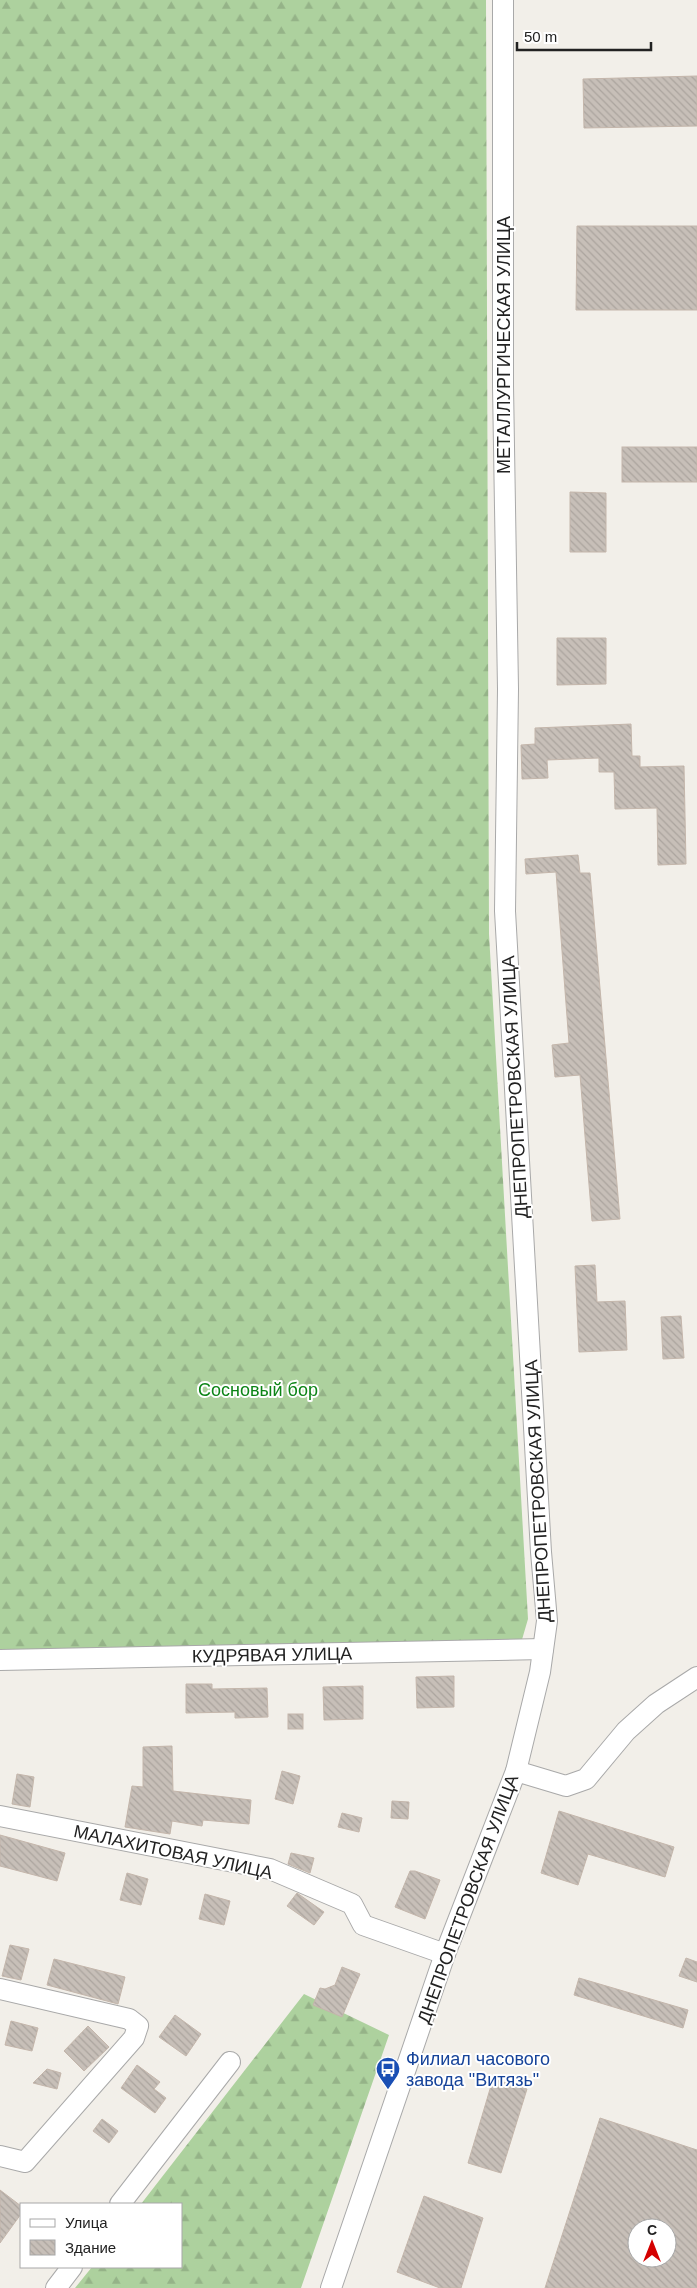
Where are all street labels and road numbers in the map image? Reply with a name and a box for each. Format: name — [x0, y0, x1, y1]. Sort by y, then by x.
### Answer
street label: МЕТАЛЛУРГИЧЕСКАЯ УЛИЦА — [494, 216, 514, 474]
street label: ДНЕПРОПЕТРОВСКАЯ УЛИЦА — [498, 955, 532, 1219]
street label: ДНЕПРОПЕТРОВСКАЯ УЛИЦА — [521, 1359, 555, 1623]
street label: КУДРЯВАЯ УЛИЦА — [192, 1644, 352, 1666]
street label: ДНЕПРОПЕТРОВСКАЯ УЛИЦА — [414, 1772, 522, 2026]
street label: МАЛАХИТОВАЯ УЛИЦА — [72, 1821, 274, 1883]

